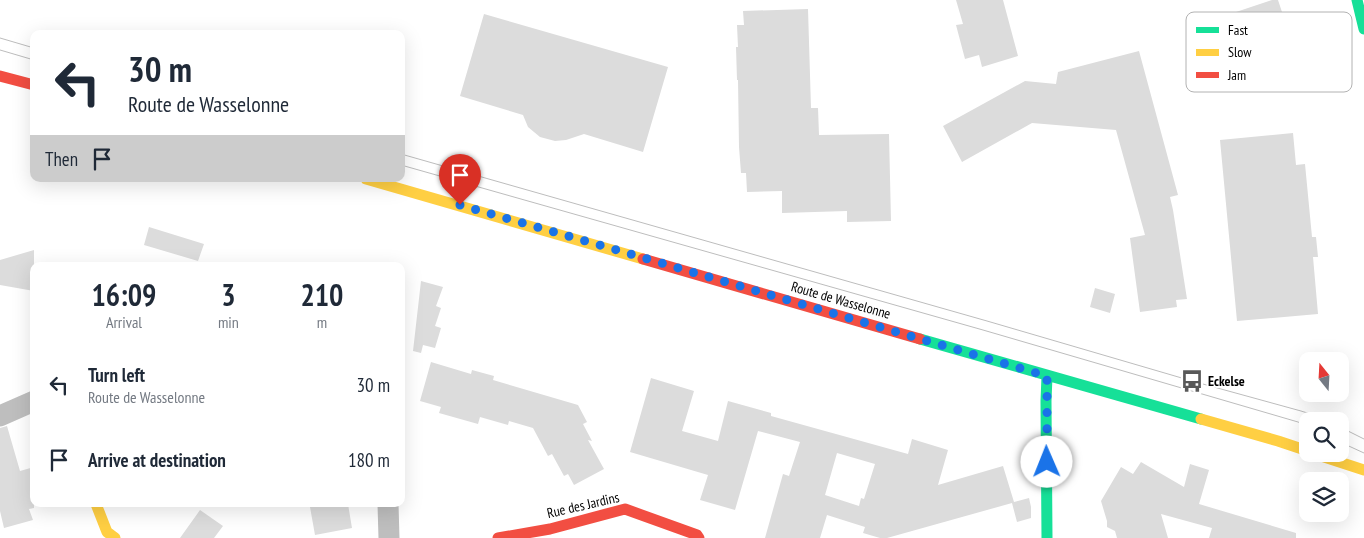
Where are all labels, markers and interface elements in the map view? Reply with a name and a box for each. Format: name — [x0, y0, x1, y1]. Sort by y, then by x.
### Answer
legend — [1186, 12, 1352, 92]
text: Fast — [1228, 21, 1248, 39]
text: Slow — [1228, 43, 1252, 61]
text: 30 m — [128, 46, 192, 92]
icon: left — [45, 50, 110, 115]
text: Jam — [1227, 66, 1246, 84]
text: Route de Wasselonne — [128, 90, 289, 118]
icon: arrive — [88, 145, 116, 173]
text: Then — [45, 147, 78, 171]
pin — [439, 154, 481, 205]
icon: arrive — [446, 161, 474, 189]
text: 16:09 — [92, 275, 156, 314]
text: 3 — [221, 275, 236, 314]
text: 210 — [300, 275, 343, 314]
street label: Route de Wasselonne — [789, 277, 893, 323]
text: Arrival — [106, 312, 142, 332]
text: min — [218, 312, 239, 332]
text: m — [317, 312, 327, 332]
north arrow — [1299, 352, 1349, 402]
map controls — [1299, 352, 1349, 522]
text: Turn left — [88, 363, 145, 387]
bus stop icon: Eckelse — [1179, 368, 1205, 394]
icon: left — [45, 371, 73, 399]
place label: Eckelse — [1208, 372, 1245, 390]
text: 30 m — [357, 373, 390, 397]
text: Route de Wasselonne — [88, 387, 205, 407]
button: search — [1299, 412, 1349, 462]
position arrow — [1020, 435, 1072, 487]
icon: arrive — [45, 446, 73, 474]
text: Arrive at destination — [88, 448, 226, 472]
text: 180 m — [348, 448, 390, 472]
button: layers — [1299, 472, 1349, 522]
street label: Rue des Jardins — [545, 488, 621, 522]

